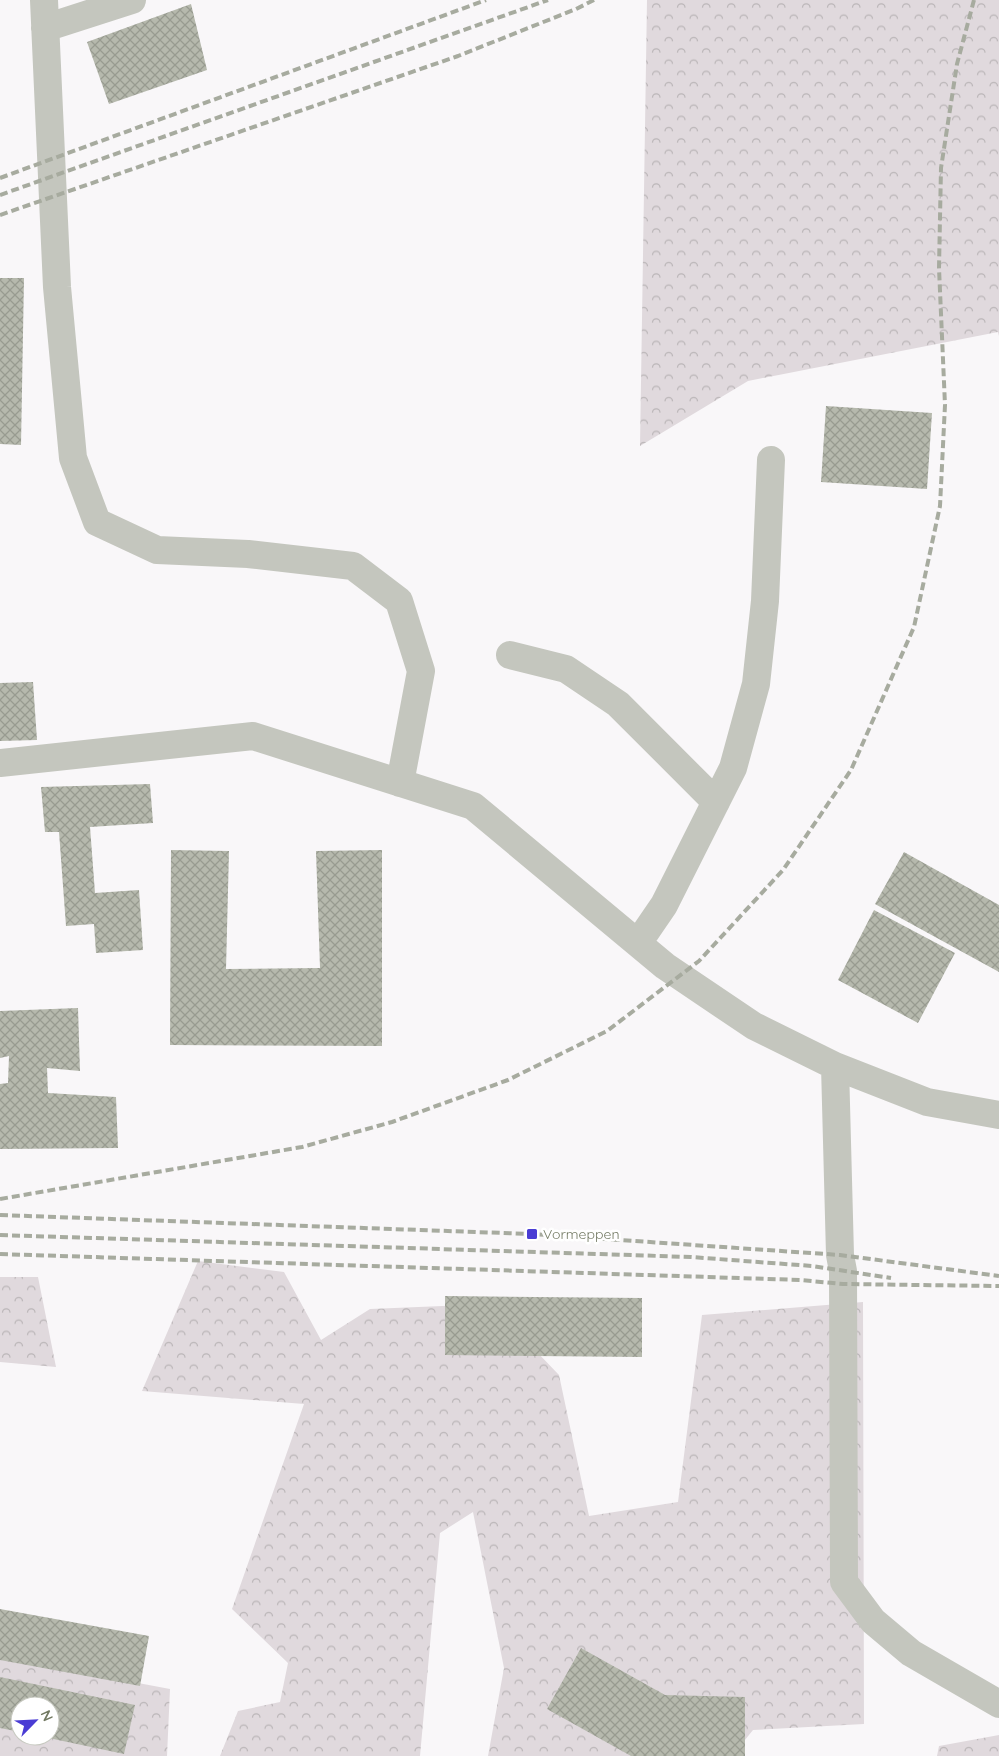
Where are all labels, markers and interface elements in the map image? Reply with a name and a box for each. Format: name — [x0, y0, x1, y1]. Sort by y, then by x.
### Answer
place label: Vormeppen — [543, 1225, 619, 1243]
marker: Vormeppen — [525, 1227, 539, 1241]
north arrow — [10, 1696, 60, 1746]
text: N — [37, 1707, 57, 1724]

